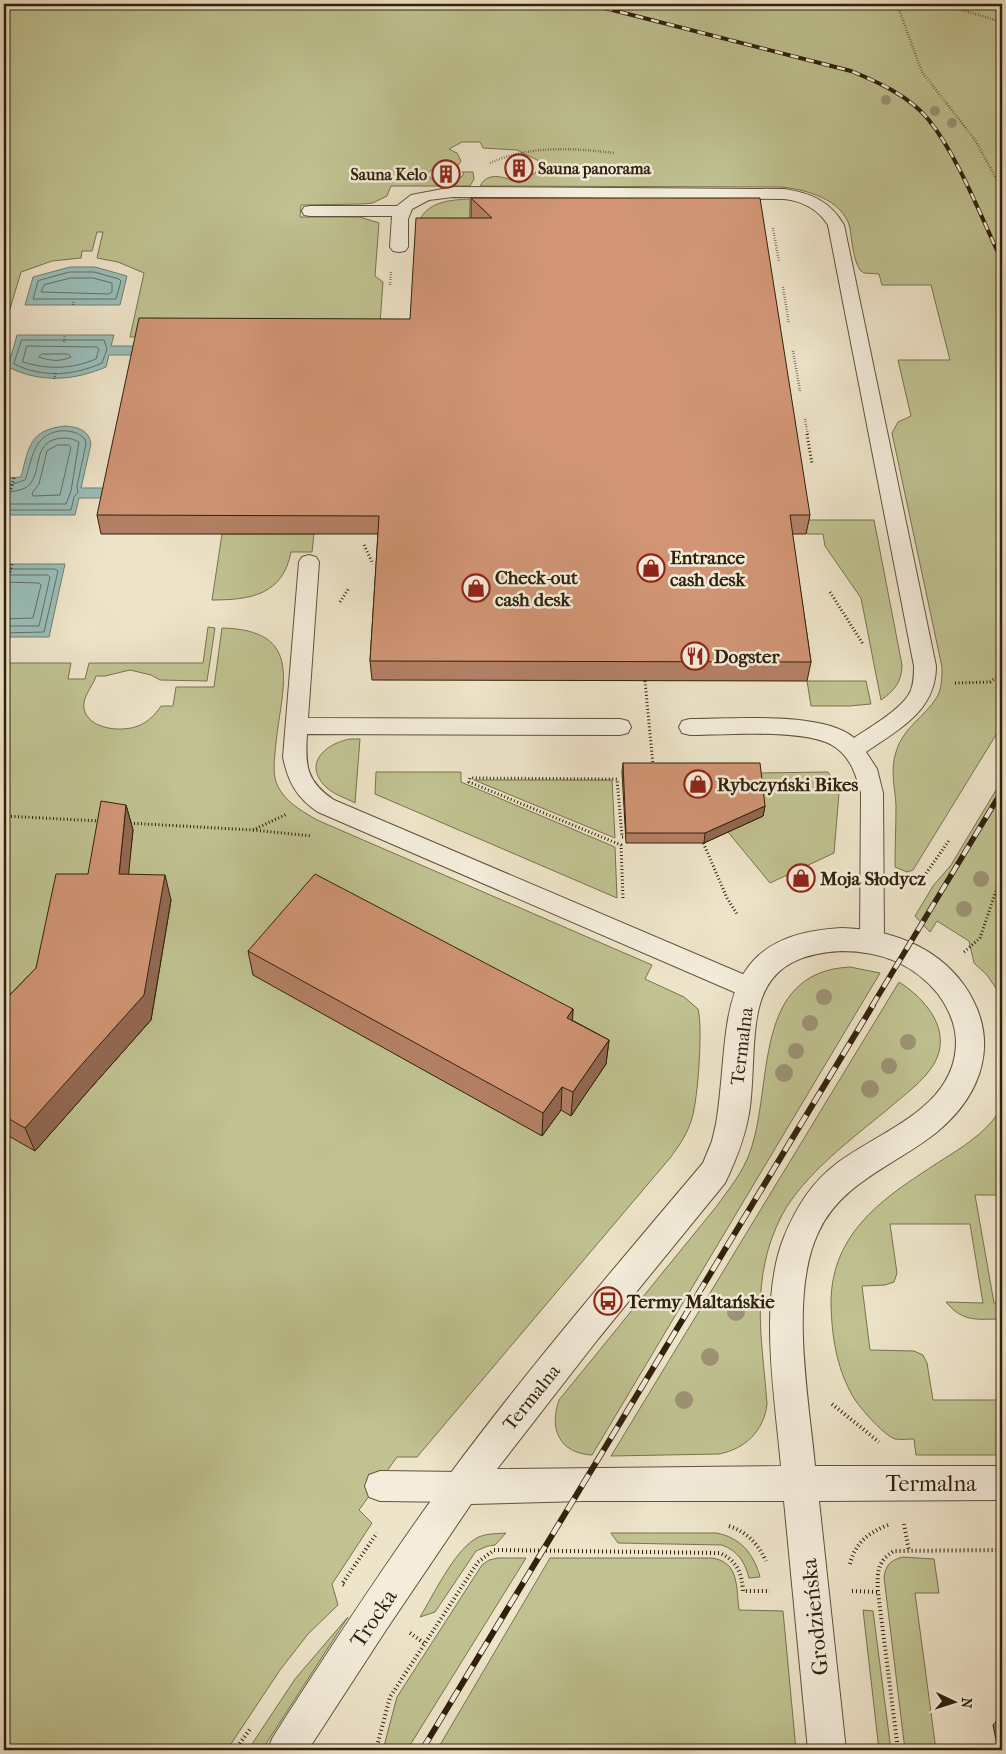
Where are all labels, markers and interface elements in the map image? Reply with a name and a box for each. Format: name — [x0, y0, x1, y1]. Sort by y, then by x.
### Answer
building icon: Sauna panorama — [504, 153, 534, 183]
building icon: Sauna Kelo — [431, 159, 461, 189]
place label: Sauna panorama — [538, 159, 652, 179]
place label: Sauna Kelo — [351, 165, 427, 184]
place label: Entrance cash desk — [670, 547, 747, 591]
shop icon: Entrance cash desk — [636, 553, 666, 583]
place label: Check-out cash desk — [495, 567, 578, 611]
shop icon: Check-out cash desk — [461, 573, 491, 603]
restaurant icon: Dogster — [680, 641, 710, 671]
place label: Dogster — [714, 646, 780, 668]
shop icon: Rybczyński Bikes — [683, 769, 713, 799]
place label: Rybczyński Bikes — [717, 774, 858, 796]
shop icon: Moja Słodycz — [786, 863, 816, 893]
place label: Moja Słodycz — [819, 868, 926, 890]
street label: Termalna — [726, 1006, 758, 1086]
bus stop icon: Termy Maltańskie — [593, 1286, 623, 1316]
place label: Termy Maltańskie — [626, 1291, 775, 1313]
street label: Termalna — [499, 1360, 565, 1435]
street label: Termalna — [886, 1471, 977, 1497]
street label: Grodzieńska — [796, 1556, 834, 1677]
street label: Trocka — [345, 1584, 403, 1653]
north arrow — [928, 1676, 978, 1726]
text: N — [958, 1697, 975, 1709]

